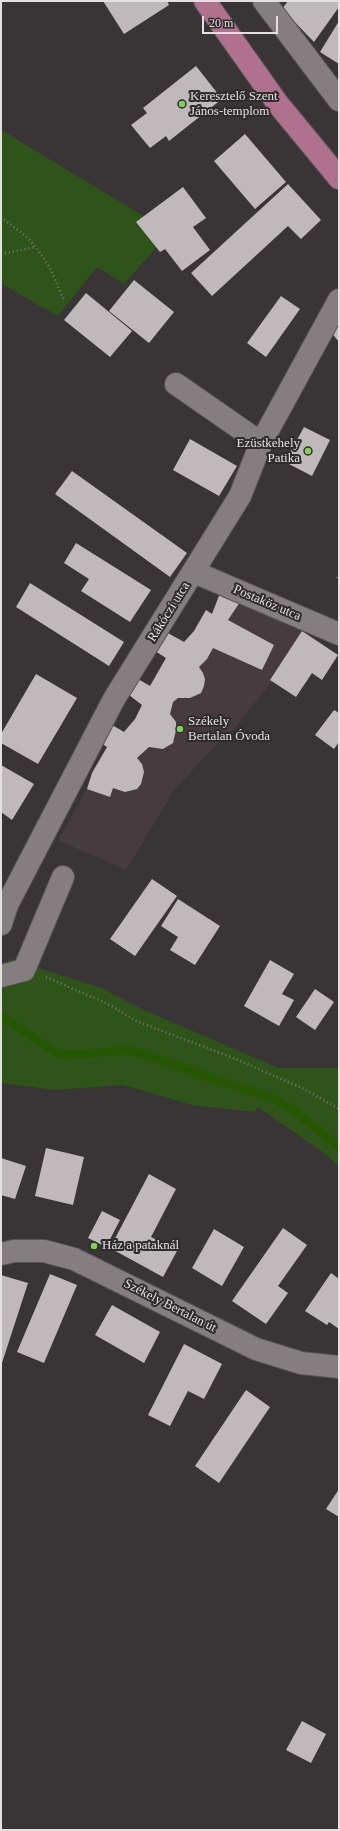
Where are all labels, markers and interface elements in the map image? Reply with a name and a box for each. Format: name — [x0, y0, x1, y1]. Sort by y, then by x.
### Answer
scale bar — [204, 8, 280, 34]
text: 20 m — [209, 16, 233, 30]
place label: Keresztelő Szent János-templom — [190, 89, 278, 120]
marker: Keresztelő Szent János-templom — [177, 99, 187, 109]
place label: Ezüstkehely Patika — [236, 436, 300, 467]
marker: Ezüstkehely Patika — [303, 446, 313, 456]
street label: Rákóczi utca — [145, 579, 193, 645]
street label: Postaköz utca — [231, 582, 303, 624]
place label: Székely Bertalan Óvoda — [188, 714, 270, 745]
marker: Székely Bertalan Óvoda — [175, 724, 185, 734]
place label: Ház a pataknál — [102, 1238, 179, 1254]
marker: Ház a pataknál — [89, 1241, 99, 1251]
street label: Székely Bertalan út — [121, 1276, 219, 1336]

